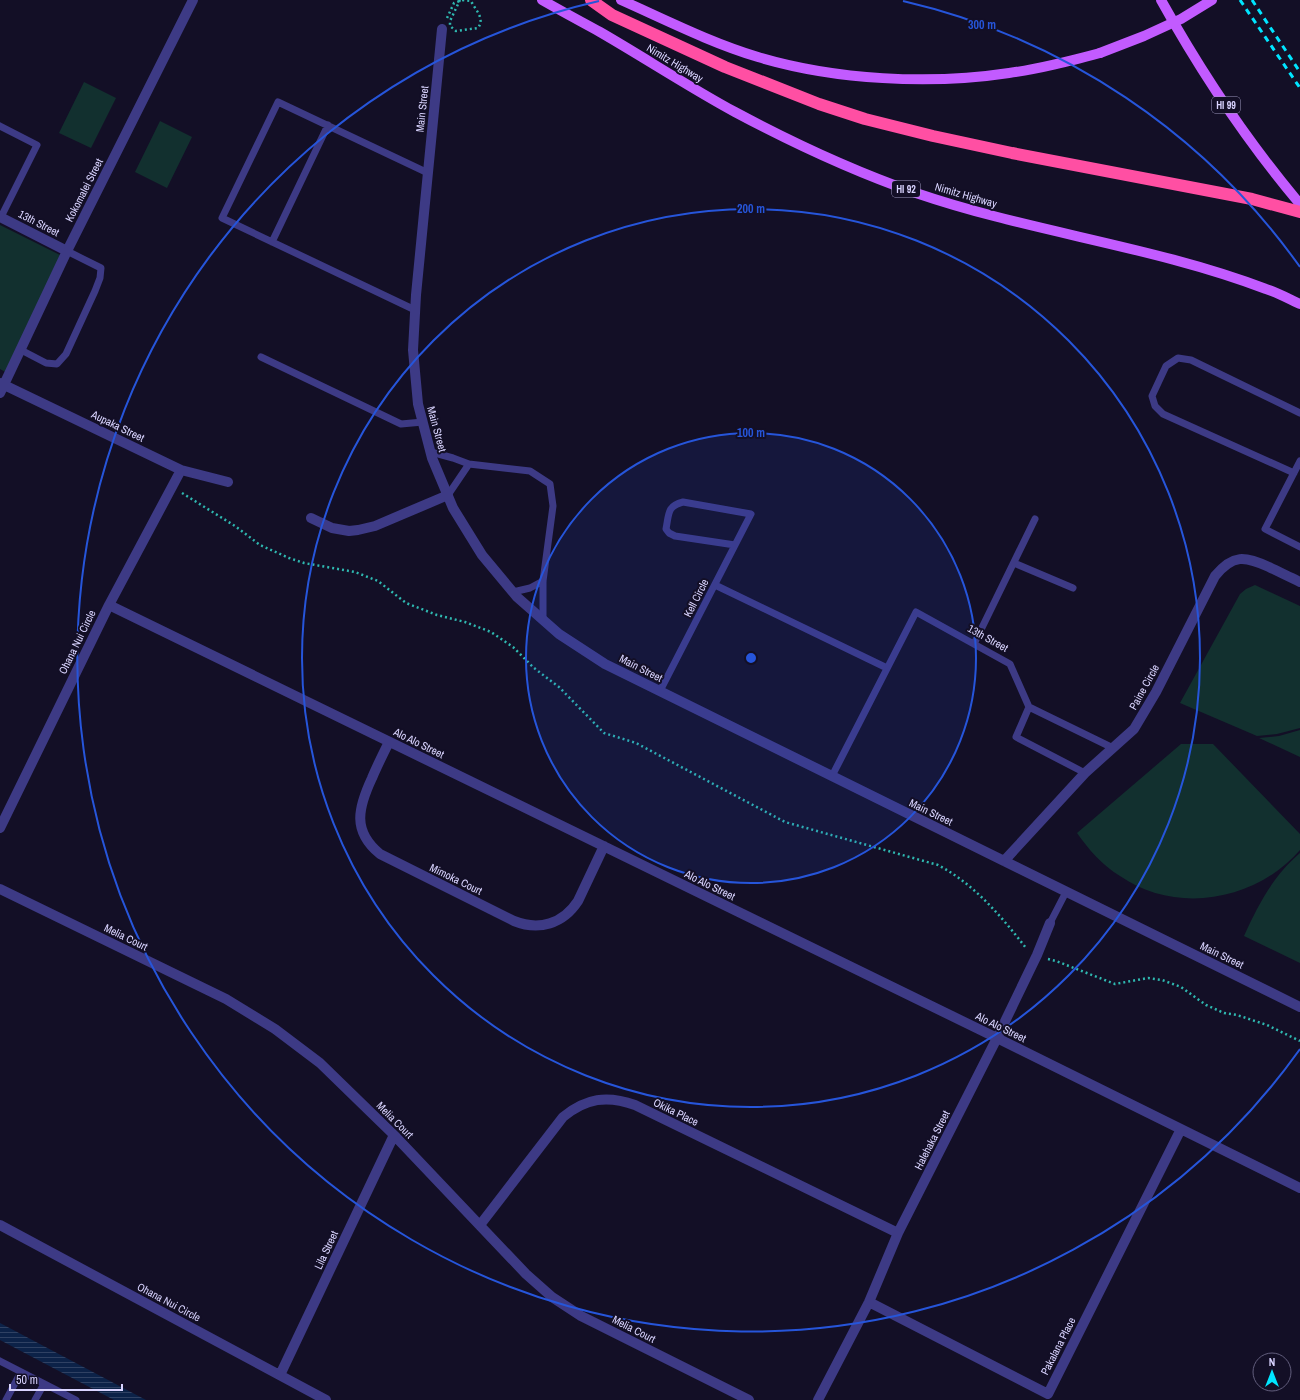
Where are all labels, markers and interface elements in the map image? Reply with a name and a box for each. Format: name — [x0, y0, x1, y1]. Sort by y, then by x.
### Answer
text: 300 m — [968, 17, 996, 33]
street label: Nimitz Highway — [644, 41, 706, 86]
street label: Main Street — [413, 85, 431, 133]
road number: HI 99 — [1212, 97, 1240, 113]
street label: Kokomalei Street — [62, 156, 106, 224]
street label: Nimitz Highway — [933, 179, 999, 211]
road number: HI 92 — [892, 181, 920, 197]
text: 200 m — [737, 201, 765, 217]
street label: 13th Street — [16, 207, 62, 239]
street label: Main Street — [424, 405, 450, 454]
street label: Aupaka Street — [88, 407, 147, 445]
text: 100 m — [737, 425, 765, 441]
street label: Kell Circle — [680, 577, 712, 619]
street label: Ohana Nui Circle — [55, 608, 99, 676]
street label: 13th Street — [965, 621, 1011, 655]
street label: Main Street — [617, 651, 665, 685]
centre of rings — [744, 651, 758, 665]
street label: Paine Circle — [1126, 662, 1162, 712]
street label: Alo Alo Street — [390, 724, 447, 761]
street label: Main Street — [907, 795, 955, 829]
street label: Mimoka Court — [427, 860, 485, 898]
street label: Alo Alo Street — [681, 866, 738, 903]
street label: Melia Court — [102, 920, 150, 954]
street label: Main Street — [1198, 938, 1246, 972]
street label: Alo Alo Street — [972, 1008, 1029, 1045]
street label: Okika Place — [651, 1095, 701, 1129]
street label: Melia Court — [374, 1099, 417, 1142]
street label: Halehaka Street — [911, 1108, 953, 1172]
street label: Lila Street — [311, 1228, 341, 1272]
street label: Ohana Nui Circle — [135, 1279, 203, 1325]
street label: Melia Court — [610, 1312, 658, 1346]
street label: Pakalana Place — [1038, 1315, 1078, 1377]
north arrow — [1252, 1352, 1292, 1392]
text: N — [1269, 1355, 1275, 1369]
scale bar — [10, 1366, 122, 1392]
text: 50 m — [16, 1372, 38, 1388]

